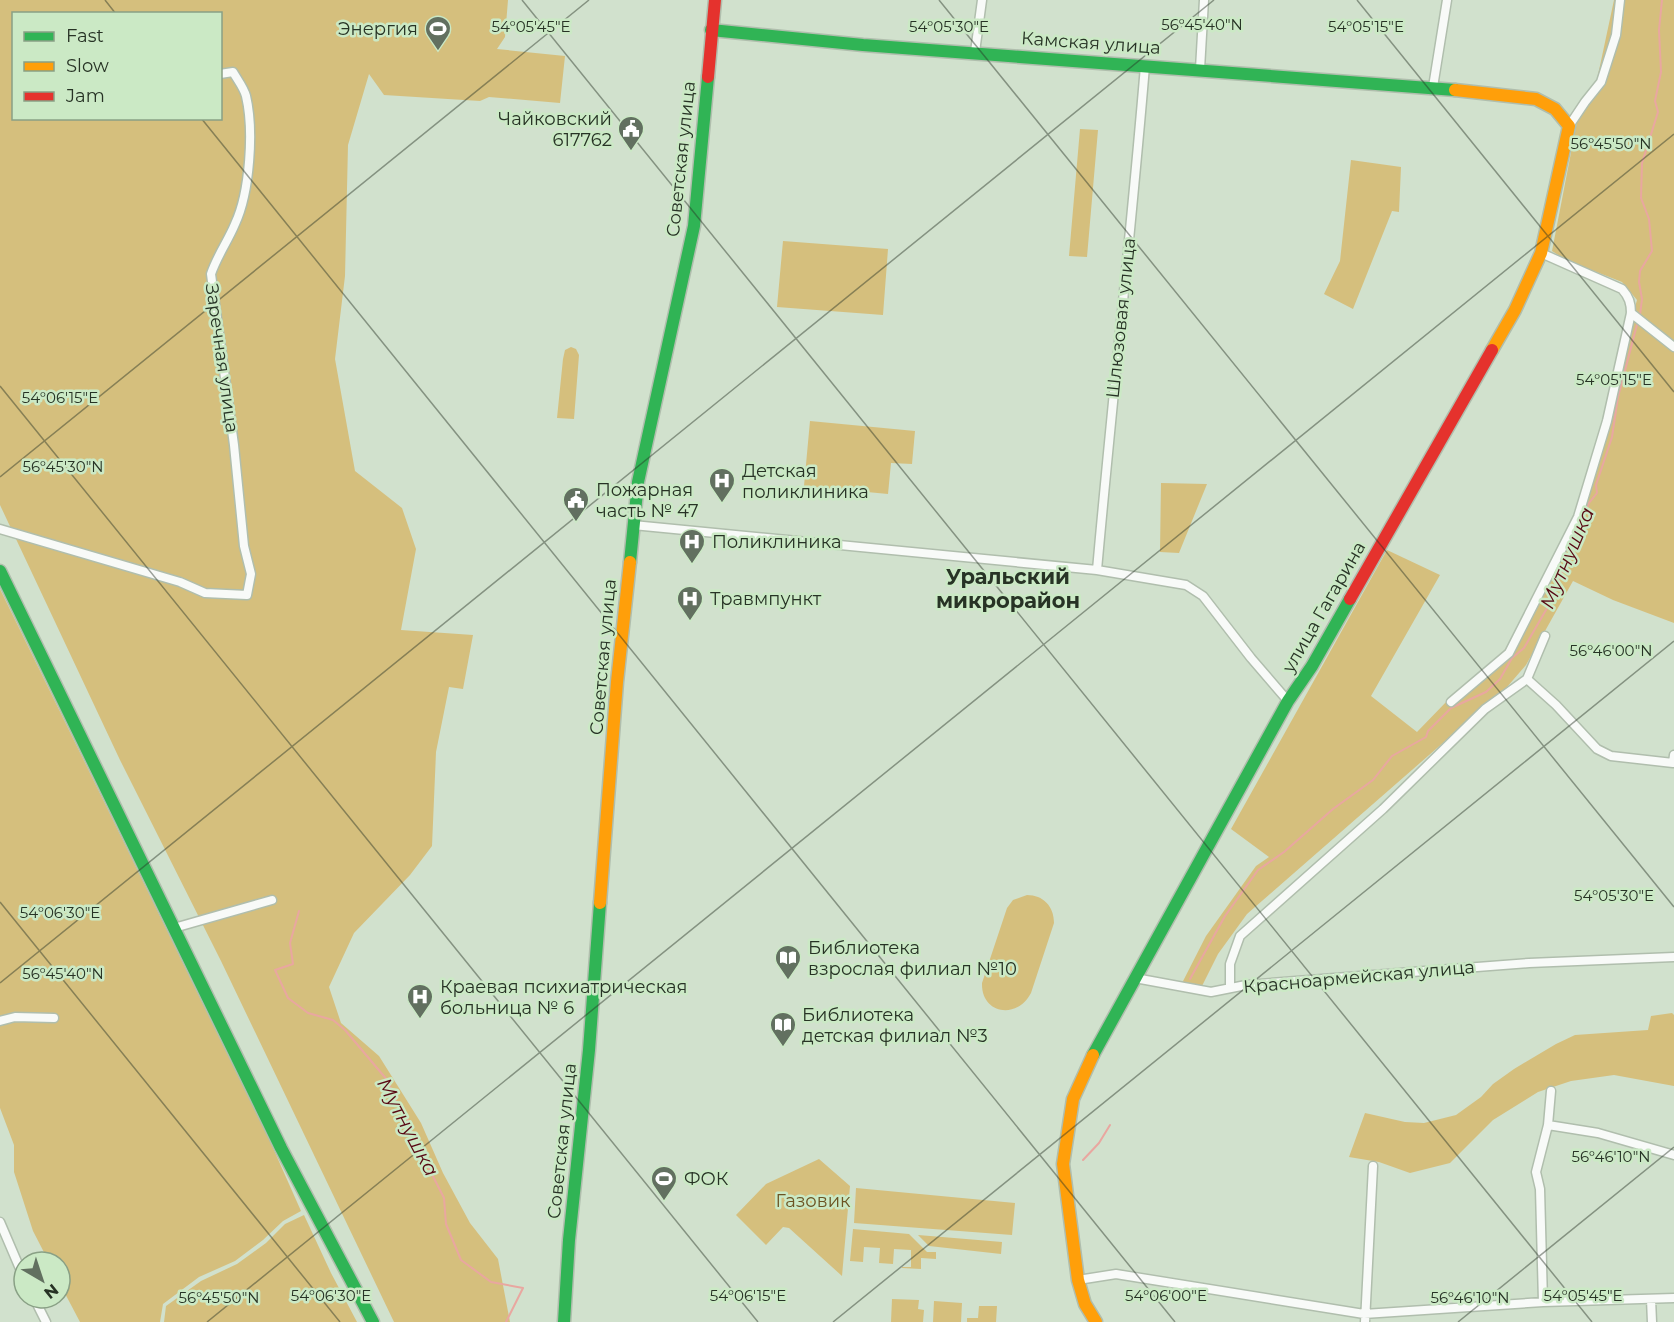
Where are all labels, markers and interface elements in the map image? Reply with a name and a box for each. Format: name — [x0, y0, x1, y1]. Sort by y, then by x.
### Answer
legend — [12, 12, 222, 120]
sports icon: Энергия — [423, 14, 453, 52]
text: 56°45'40"N — [1161, 15, 1243, 34]
text: 54°05'45"E — [491, 17, 571, 36]
text: 54°05'30"E — [909, 17, 989, 36]
text: 54°05'15"E — [1328, 17, 1404, 36]
place label: Энергия — [338, 18, 418, 40]
text: Fast — [66, 25, 104, 47]
street label: Камская улица — [1021, 27, 1161, 59]
text: Slow — [66, 55, 109, 77]
street label: Советская улица — [662, 80, 700, 238]
text: Jam — [65, 85, 105, 107]
place label: Чайковский 617762 — [498, 108, 612, 151]
public building icon: Чайковский 617762 — [616, 114, 646, 152]
text: 56°45'50"N — [1571, 134, 1651, 153]
street label: Шлюзовая улица — [1102, 237, 1140, 399]
street label: Заречная улица — [201, 282, 243, 434]
text: 54°05'15"E — [1576, 370, 1652, 389]
text: 54°06'15"E — [22, 388, 98, 407]
text: 56°45'30"N — [23, 457, 103, 476]
place label: Детская поликлиника — [742, 460, 869, 503]
hospital icon: Детская поликлиника — [707, 466, 737, 504]
place label: Пожарная часть № 47 — [596, 479, 699, 522]
public building icon: Пожарная часть № 47 — [561, 485, 591, 523]
water label: Мутнушка — [1535, 504, 1599, 612]
hospital icon: Поликлиника — [677, 527, 707, 565]
place label: Поликлиника — [712, 531, 842, 553]
street label: улица Гагарина — [1277, 538, 1370, 677]
district label: Уральский микрорайон — [936, 564, 1080, 613]
street label: Советская улица — [585, 578, 621, 736]
hospital icon: Травмпункт — [675, 584, 705, 622]
place label: Травмпункт — [710, 588, 822, 610]
text: 56°46'00"N — [1570, 641, 1652, 660]
text: 54°05'30"E — [1574, 886, 1654, 905]
text: 54°06'30"E — [20, 903, 100, 922]
place label: Библиотека взрослая филиал №10 — [808, 937, 1017, 980]
library icon: Библиотека взрослая филиал №10 — [773, 943, 803, 981]
street label: Красноармейская улица — [1242, 956, 1476, 998]
text: 56°45'40"N — [22, 964, 104, 983]
place label: Краевая психиатрическая больница № 6 — [440, 976, 687, 1019]
hospital icon: Краевая психиатрическая больница № 6 — [405, 982, 435, 1020]
place label: Библиотека детская филиал №3 — [802, 1004, 988, 1047]
library icon: Библиотека детская филиал №3 — [768, 1010, 798, 1048]
street label: Советская улица — [543, 1062, 581, 1220]
water label: Мутнушка — [372, 1074, 444, 1180]
text: 56°46'10"N — [1572, 1147, 1650, 1166]
sports icon: ФОК — [649, 1164, 679, 1202]
place label: ФОК — [684, 1168, 729, 1190]
park label: Газовик — [775, 1190, 851, 1212]
north arrow — [12, 1250, 72, 1310]
text: N — [40, 1280, 62, 1303]
text: 54°06'30"E — [291, 1286, 371, 1305]
text: 54°06'15"E — [710, 1286, 786, 1305]
text: 54°06'00"E — [1125, 1286, 1207, 1305]
text: 54°05'45"E — [1543, 1286, 1623, 1305]
text: 56°45'50"N — [179, 1288, 259, 1307]
text: 56°46'10"N — [1431, 1288, 1509, 1307]

